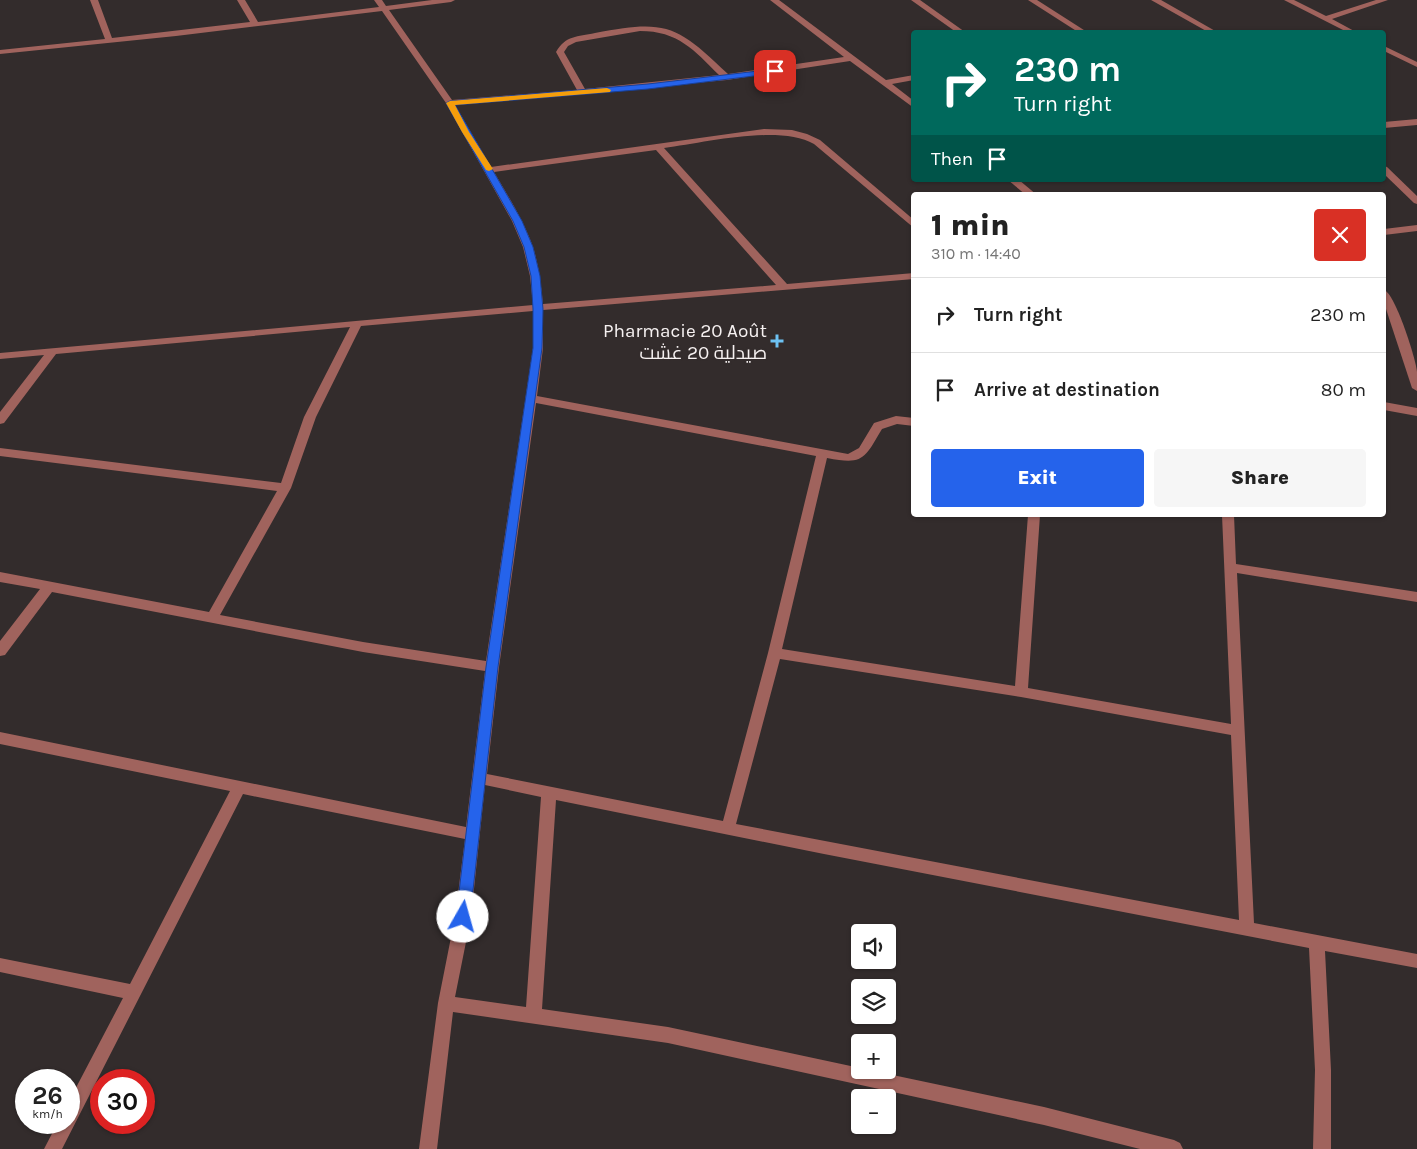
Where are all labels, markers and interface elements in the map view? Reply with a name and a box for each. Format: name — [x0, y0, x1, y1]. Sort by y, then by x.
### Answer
text: 230 m — [1014, 49, 1121, 90]
pin — [754, 50, 796, 92]
icon: right — [931, 50, 996, 115]
icon: arrive — [761, 57, 789, 85]
text: Turn right — [1014, 91, 1112, 117]
icon: arrive — [983, 145, 1011, 173]
text: Then — [931, 148, 973, 170]
text: 1 min — [931, 207, 1010, 243]
button: close — [1314, 209, 1366, 261]
text: 310 m · 14:40 — [931, 244, 1021, 263]
icon: right — [931, 301, 959, 329]
text: Turn right — [974, 304, 1063, 326]
text: 230 m — [1310, 304, 1366, 326]
place label: Pharmacie 20 Août صيدلية 20 غشت — [603, 320, 767, 364]
marker: Pharmacie 20 Août صيدلية 20 غشت — [771, 335, 783, 347]
icon: arrive — [931, 376, 959, 404]
text: Arrive at destination — [974, 379, 1160, 401]
text: 80 m — [1321, 379, 1366, 401]
button: Exit — [931, 449, 1144, 507]
button: Share — [1154, 449, 1366, 507]
position arrow — [436, 890, 488, 942]
map controls — [851, 924, 896, 1134]
button: sound — [851, 924, 896, 969]
button: layers — [851, 979, 896, 1024]
button: + — [851, 1034, 896, 1079]
speed limit sign: 30 — [90, 1069, 155, 1134]
text: 26 — [32, 1081, 63, 1110]
button: − — [851, 1089, 896, 1134]
text: km/h — [32, 1107, 63, 1121]

